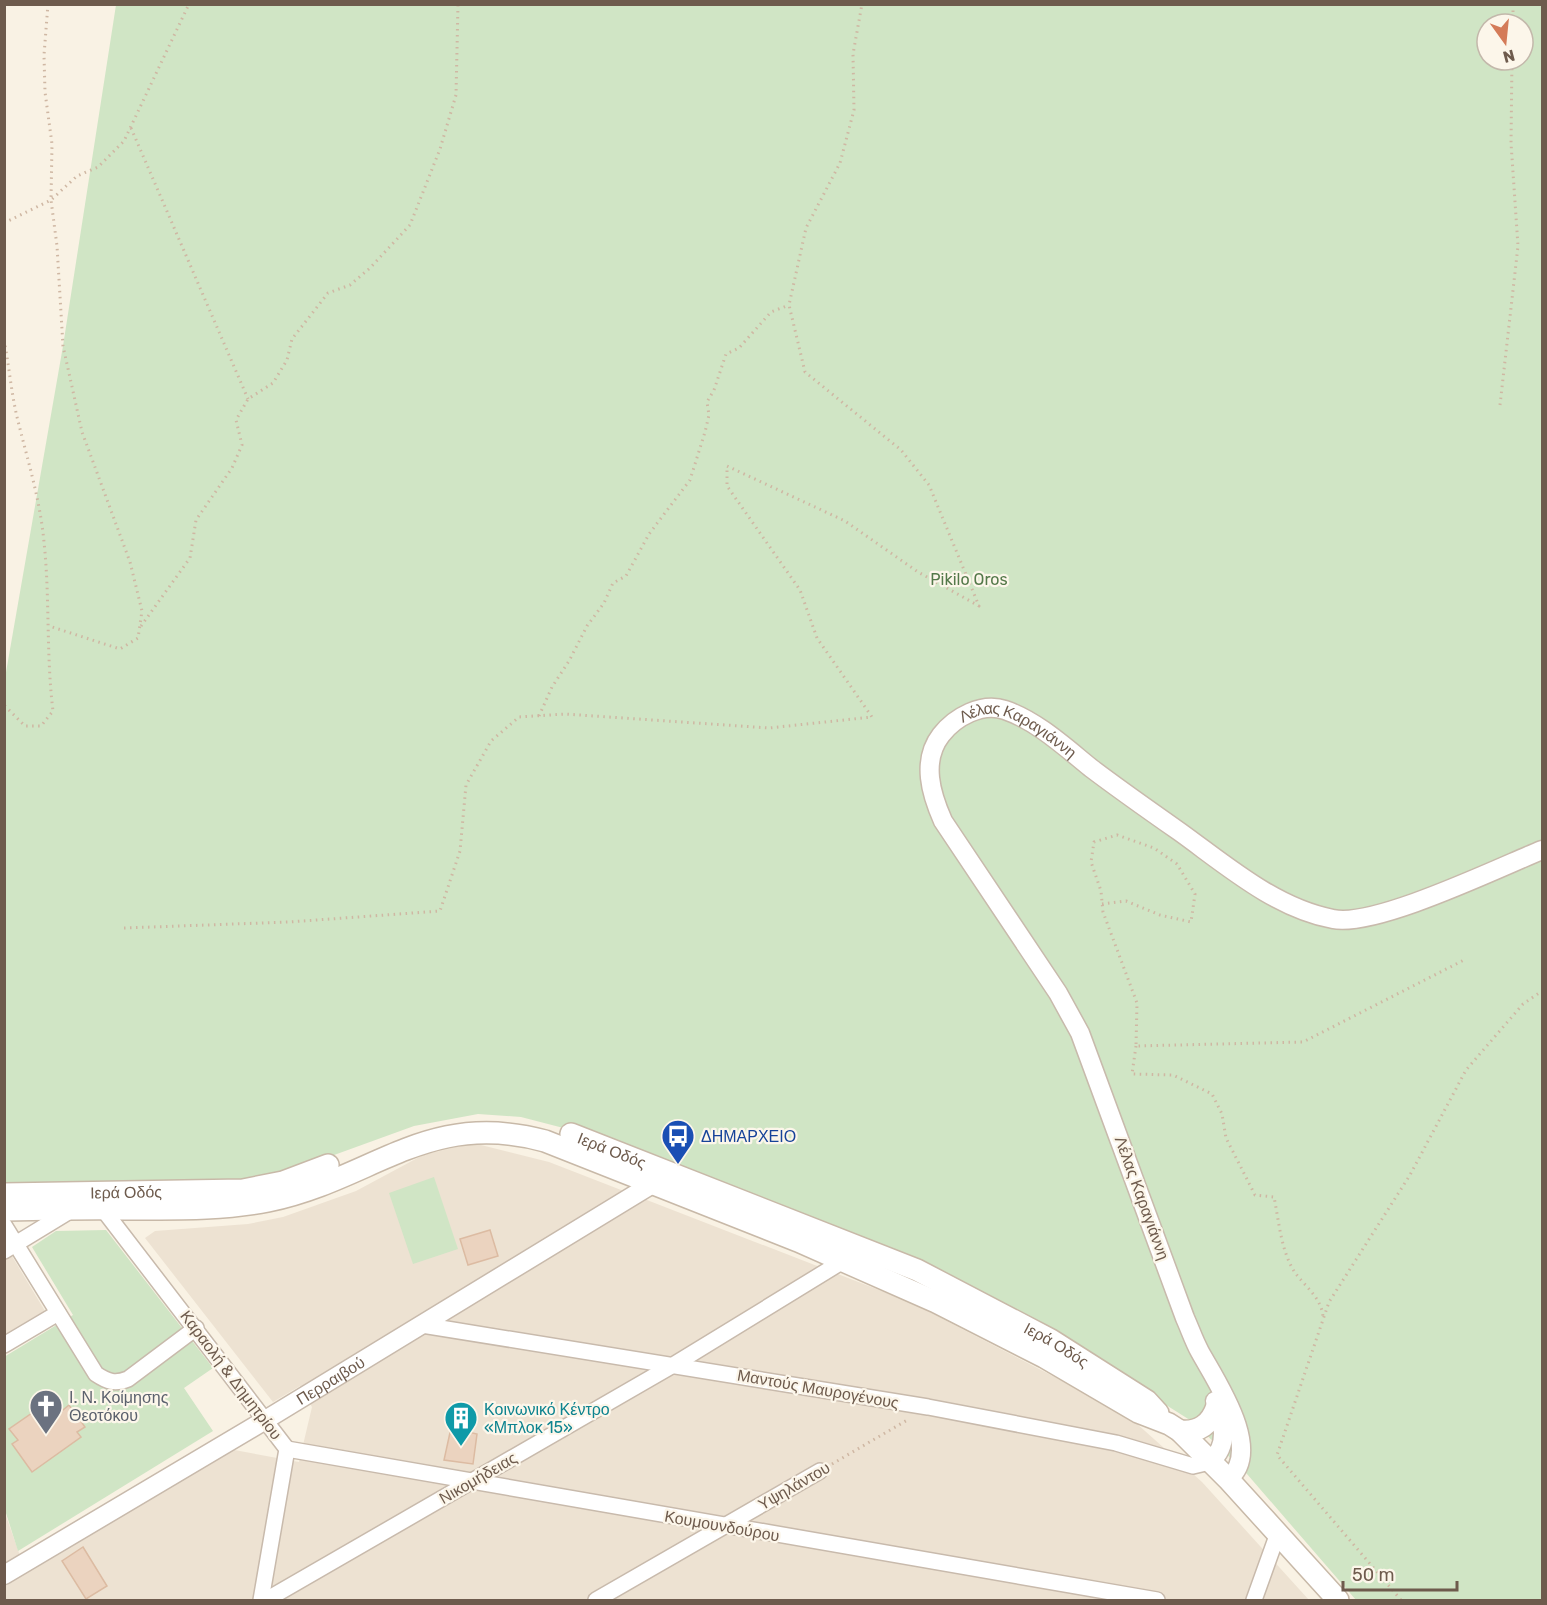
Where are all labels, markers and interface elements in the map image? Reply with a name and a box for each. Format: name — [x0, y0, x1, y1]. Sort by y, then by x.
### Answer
north arrow — [1475, 12, 1535, 72]
text: N — [1501, 45, 1517, 67]
park label: Pikilo Oros — [930, 570, 1008, 589]
street label: Λέλας Καραγιάννη — [955, 698, 1081, 762]
bus stop icon: ΔΗΜΑΡΧΕΙΟ — [660, 1118, 696, 1165]
place label: ΔΗΜΑΡΧΕΙΟ — [701, 1127, 796, 1146]
street label: Ιερά Οδός — [575, 1128, 649, 1172]
street label: Λέλας Καραγιάννη — [1111, 1134, 1173, 1262]
street label: Ιερά Οδός — [90, 1182, 162, 1202]
street label: Καραολή & Δημητρίου — [176, 1307, 286, 1443]
street label: Ιερά Οδός — [1021, 1318, 1093, 1371]
street label: Περραιβού — [293, 1352, 368, 1408]
street label: Μαντούς Μαυρογένους — [736, 1365, 901, 1413]
church icon: Ι. Ν. Κοίμησης Θεοτόκου — [28, 1388, 64, 1435]
place label: Ι. Ν. Κοίμησης Θεοτόκου — [69, 1388, 169, 1425]
building icon: Κοινωνικό Κέντρο «Μπλοκ 15» — [443, 1400, 479, 1447]
place label: Κοινωνικό Κέντρο «Μπλοκ 15» — [484, 1400, 610, 1437]
street label: Νικομήδειας — [436, 1448, 520, 1508]
street label: Υψηλάντου — [755, 1458, 833, 1514]
street label: Κουμουνδούρου — [663, 1507, 781, 1545]
scale bar — [1343, 1554, 1457, 1592]
text: 50 m — [1352, 1564, 1395, 1586]

